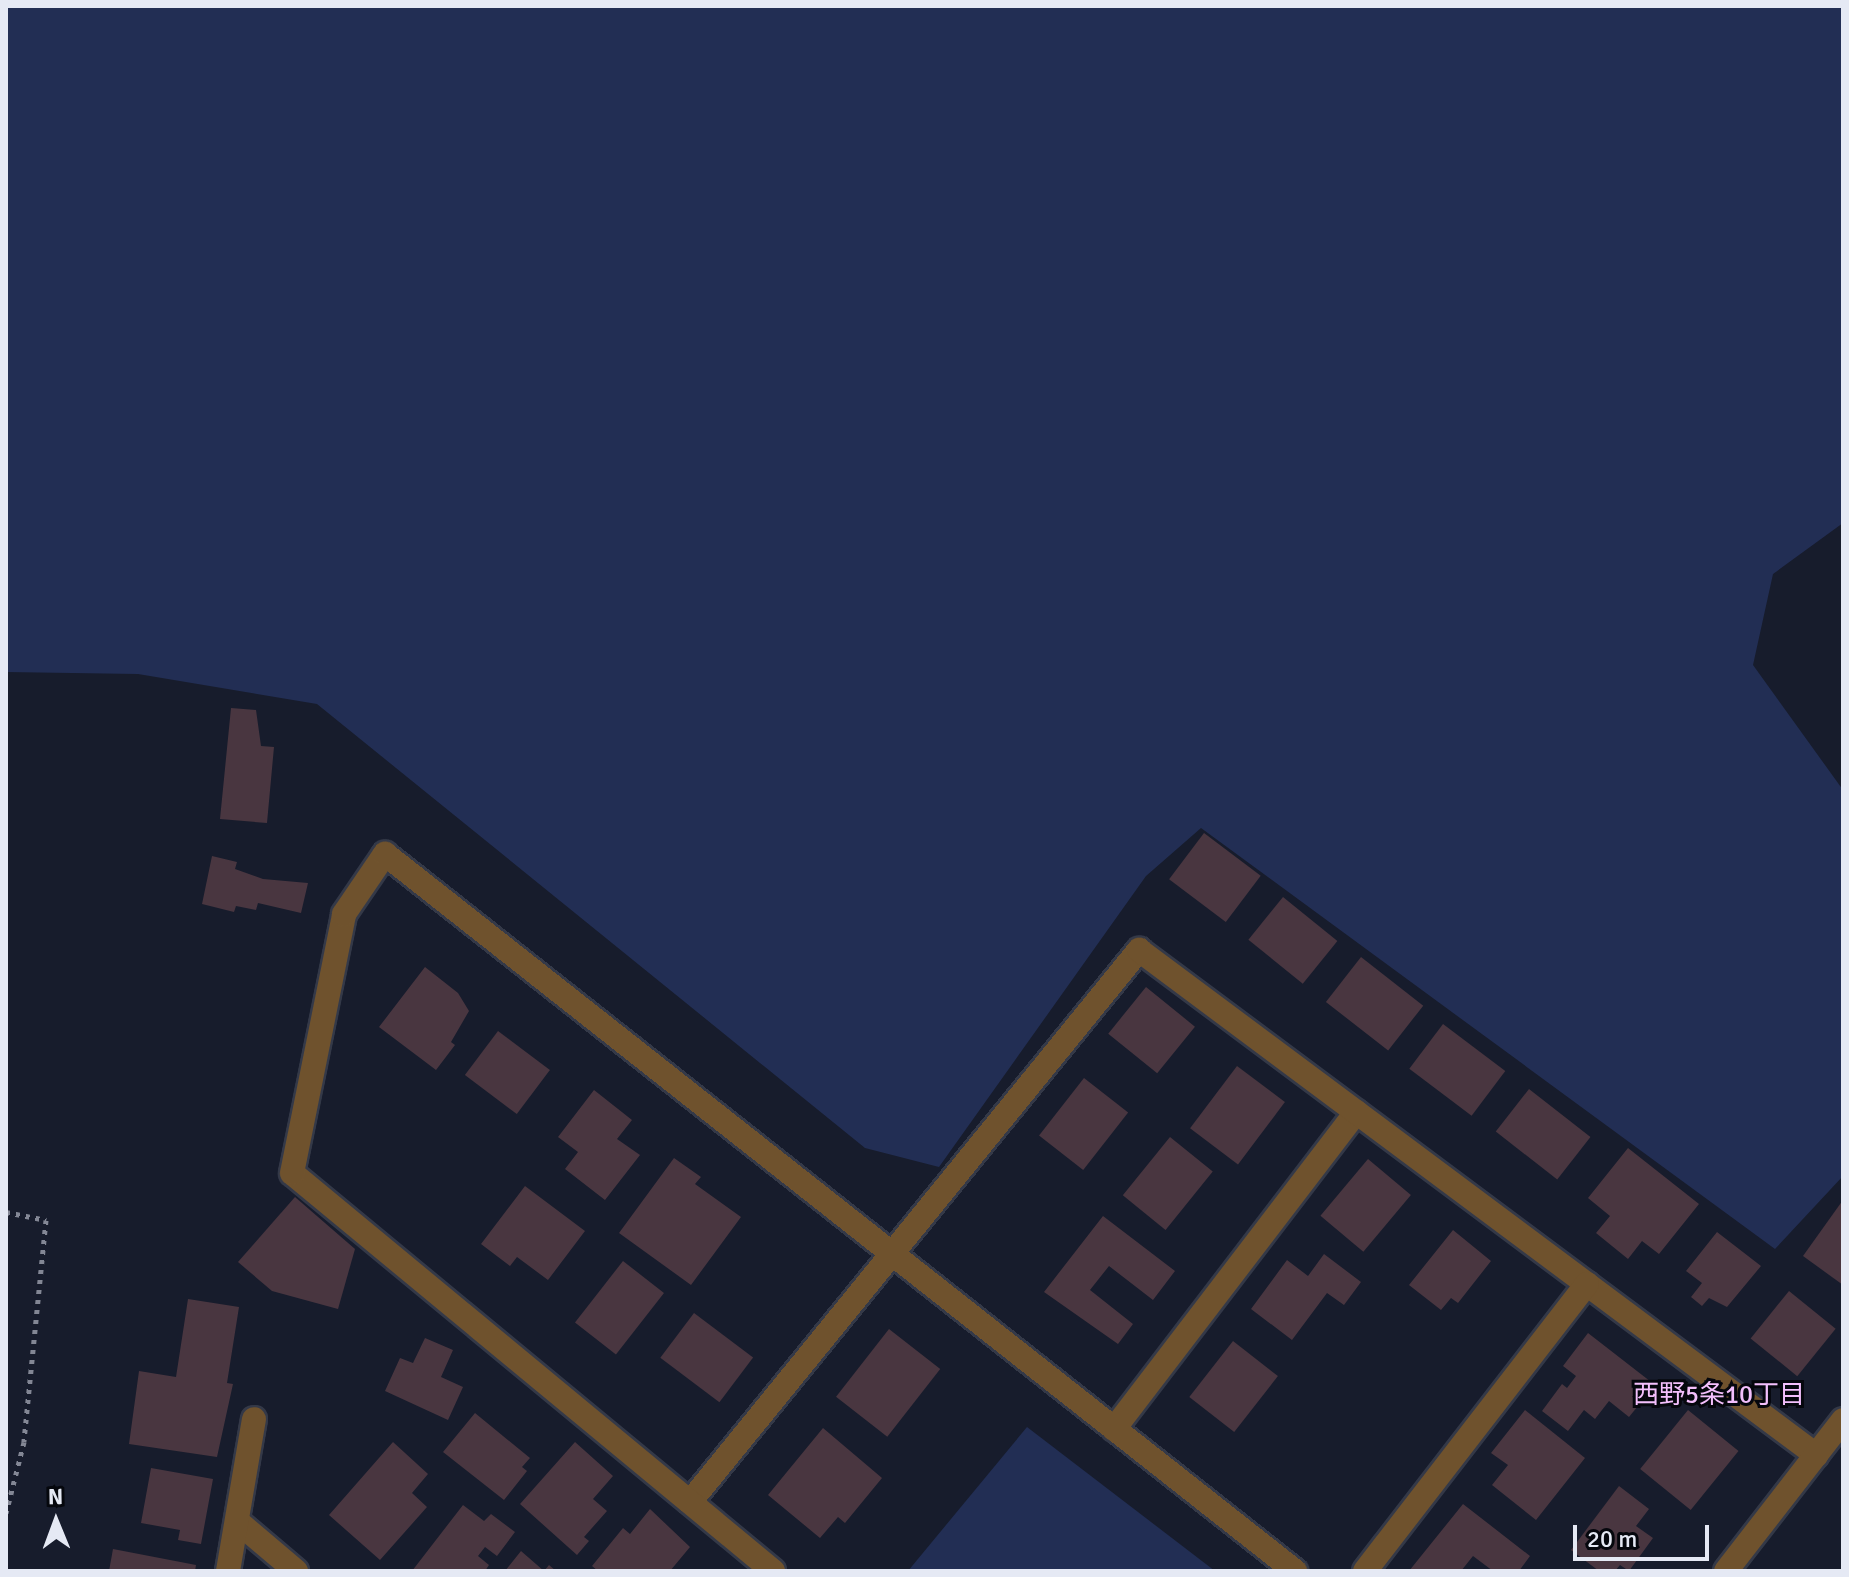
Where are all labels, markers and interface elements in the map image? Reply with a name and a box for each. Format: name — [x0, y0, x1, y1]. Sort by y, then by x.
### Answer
district label: 西野5条10丁目 — [1633, 1380, 1805, 1412]
north arrow — [16, 1481, 96, 1561]
text: N — [48, 1483, 63, 1510]
scale bar — [1577, 1509, 1713, 1559]
text: 20 m — [1587, 1524, 1637, 1554]

